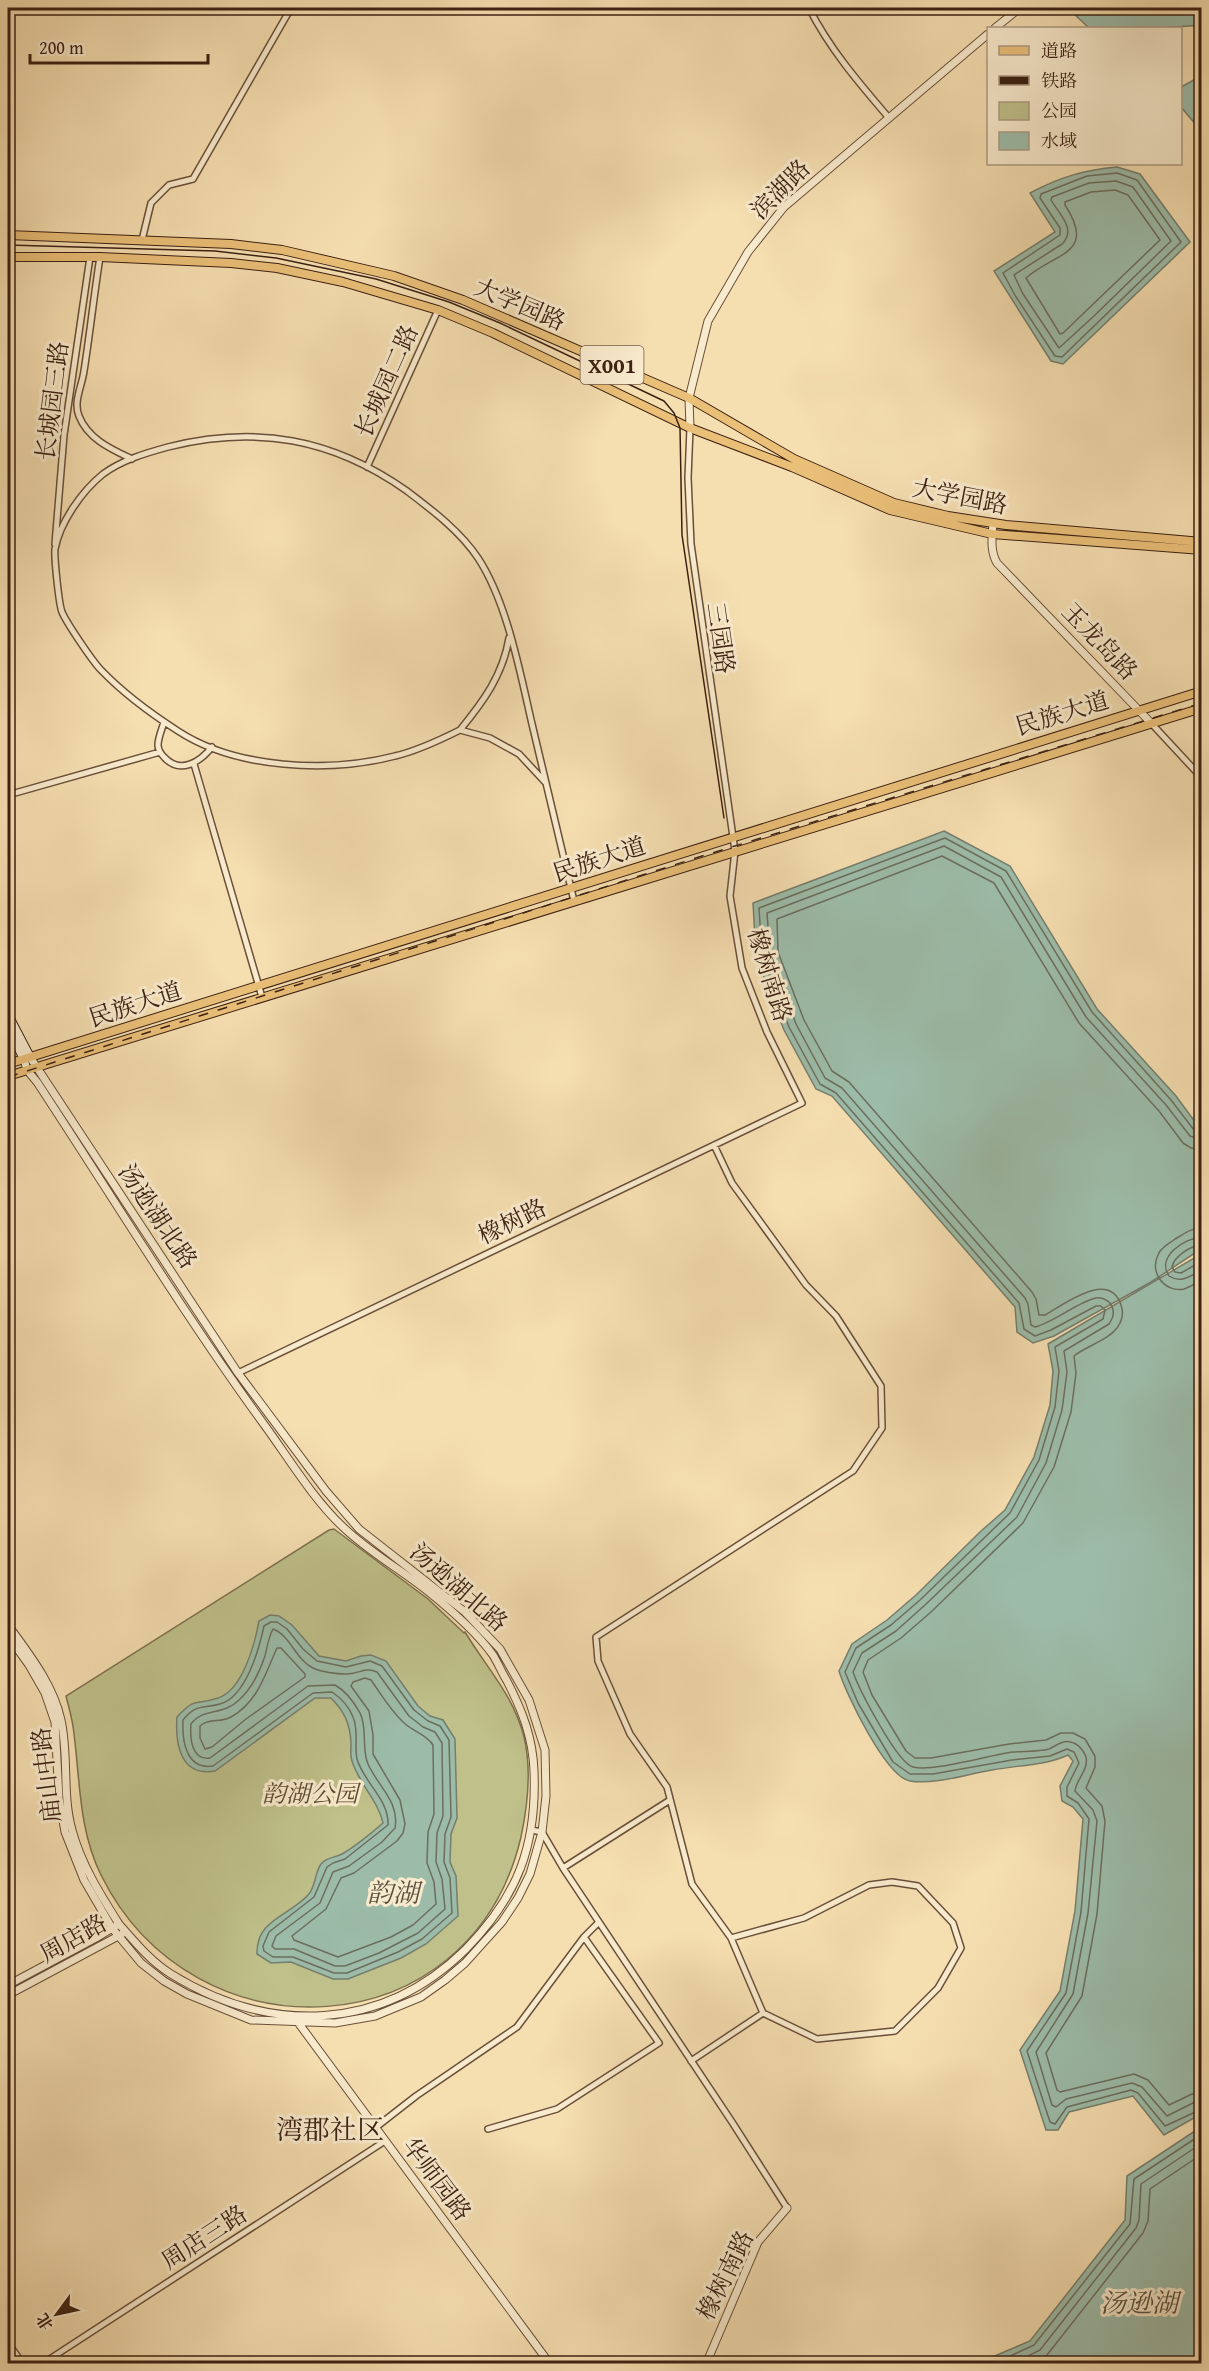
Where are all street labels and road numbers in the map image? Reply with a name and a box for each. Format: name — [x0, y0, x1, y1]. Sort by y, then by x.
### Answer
street label: 滨湖路 — [742, 151, 818, 227]
street label: 大学园路 — [469, 269, 571, 339]
street label: 长城园二路 — [346, 319, 426, 443]
street label: 长城园三路 — [27, 339, 77, 463]
road number: X001 — [580, 346, 644, 384]
street label: 大学园路 — [910, 470, 1010, 522]
street label: 玉龙岛路 — [1054, 594, 1146, 688]
street label: 三园路 — [699, 600, 743, 676]
street label: 民族大道 — [1011, 682, 1113, 744]
street label: 民族大道 — [548, 828, 650, 890]
street label: 橡树南路 — [739, 924, 801, 1026]
street label: 民族大道 — [84, 973, 186, 1035]
street label: 汤逊湖北路 — [110, 1156, 206, 1276]
street label: 橡树路 — [472, 1189, 552, 1253]
street label: 汤逊湖北路 — [402, 1534, 516, 1640]
street label: 庙山中路 — [23, 1725, 69, 1825]
street label: 周店路 — [33, 1905, 113, 1971]
street label: 华师园路 — [394, 2130, 480, 2228]
street label: 周店三路 — [154, 2196, 254, 2278]
street label: 橡树南路 — [688, 2224, 762, 2326]

